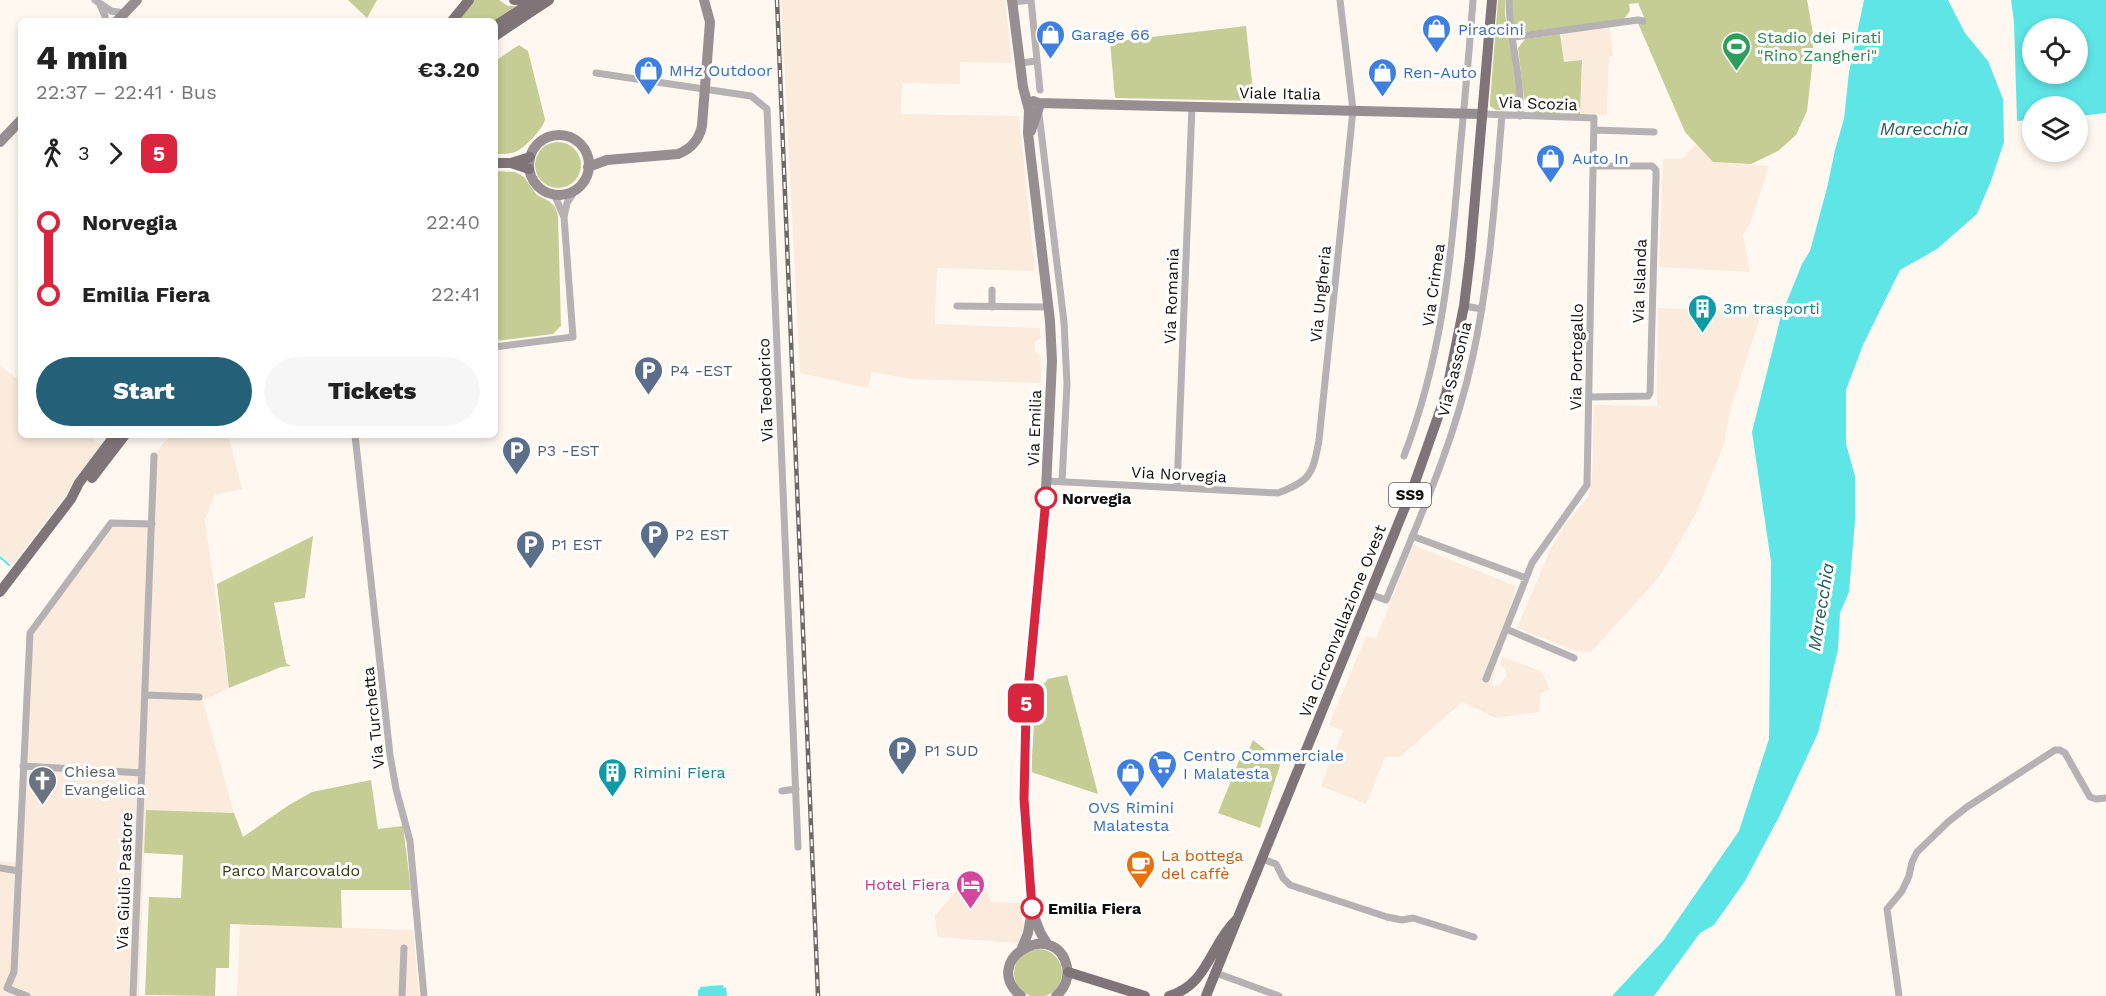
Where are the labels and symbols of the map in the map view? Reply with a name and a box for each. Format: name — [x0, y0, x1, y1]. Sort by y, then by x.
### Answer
shop icon: Piraccini — [1421, 13, 1453, 55]
shop icon: Garage 66 — [1034, 18, 1066, 60]
place label: Piraccini — [1458, 20, 1524, 39]
place label: Garage 66 — [1071, 25, 1150, 44]
place label: Stadio dei Pirati "Rino Zangheri" — [1757, 28, 1881, 65]
sports icon: Stadio dei Pirati "Rino Zangheri" — [1720, 30, 1752, 72]
shop icon: MHz Outdoor — [632, 54, 664, 96]
shop icon: Ren-Auto — [1366, 56, 1398, 98]
place label: MHz Outdoor — [669, 61, 773, 80]
place label: Ren-Auto — [1403, 63, 1477, 82]
street label: Viale Italia — [1239, 83, 1321, 104]
street label: Via Scozia — [1498, 93, 1578, 114]
water label: Marecchia — [1880, 118, 1968, 139]
shop icon: Auto In — [1535, 142, 1567, 184]
place label: Auto In — [1572, 149, 1629, 168]
street label: Via Islanda — [1629, 238, 1650, 324]
street label: Via Crimea — [1418, 242, 1449, 328]
street label: Via Ungheria — [1306, 245, 1335, 343]
street label: Via Romania — [1160, 248, 1183, 344]
building icon: 3m trasporti — [1686, 292, 1718, 334]
place label: 3m trasporti — [1723, 299, 1820, 318]
street label: Via Portogallo — [1566, 303, 1587, 411]
street label: Via Sassonia — [1433, 319, 1476, 419]
street label: Via Teodorico — [754, 338, 777, 442]
parking icon: P4 -EST — [633, 354, 665, 396]
place label: P4 -EST — [670, 361, 733, 380]
street label: Via Emilia — [1024, 389, 1045, 467]
parking icon: P3 -EST — [500, 434, 532, 476]
place label: P3 -EST — [537, 441, 600, 460]
street label: Via Norvegia — [1131, 463, 1227, 486]
road number: SS9 — [1389, 483, 1431, 507]
marker: Norvegia — [1035, 487, 1057, 509]
place label: Norvegia — [1062, 489, 1132, 508]
parking icon: P2 EST — [638, 518, 670, 560]
street label: Via Circonvallazione Ovest — [1295, 522, 1390, 720]
place label: P2 EST — [675, 525, 730, 544]
parking icon: P1 EST — [514, 528, 546, 570]
place label: P1 EST — [551, 535, 602, 554]
water label: Marecchia — [1803, 561, 1838, 652]
street label: Via Turchetta — [359, 666, 388, 770]
line badge: 5 — [1006, 684, 1046, 722]
parking icon: P1 SUD — [887, 734, 919, 776]
place label: P1 SUD — [924, 741, 979, 760]
place label: Centro Commerciale I Malatesta — [1183, 746, 1344, 783]
supermarket icon: Centro Commerciale I Malatesta — [1146, 748, 1178, 790]
building icon: Rimini Fiera — [596, 756, 628, 798]
shop icon: OVS Rimini Malatesta — [1115, 756, 1147, 798]
place label: Chiesa Evangelica — [64, 762, 146, 799]
place label: Rimini Fiera — [633, 763, 726, 782]
church icon: Chiesa Evangelica — [27, 764, 59, 806]
place label: OVS Rimini Malatesta — [1088, 798, 1174, 835]
street label: Via Giulio Pastore — [113, 812, 136, 950]
place label: La bottega del caffè — [1161, 846, 1243, 883]
cafe icon: La bottega del caffè — [1124, 848, 1156, 890]
park label: Parco Marcovaldo — [222, 861, 360, 880]
hotel icon: Hotel Fiera — [955, 868, 987, 910]
place label: Hotel Fiera — [865, 875, 950, 894]
marker: Emilia Fiera — [1021, 897, 1043, 919]
place label: Emilia Fiera — [1048, 899, 1142, 918]

